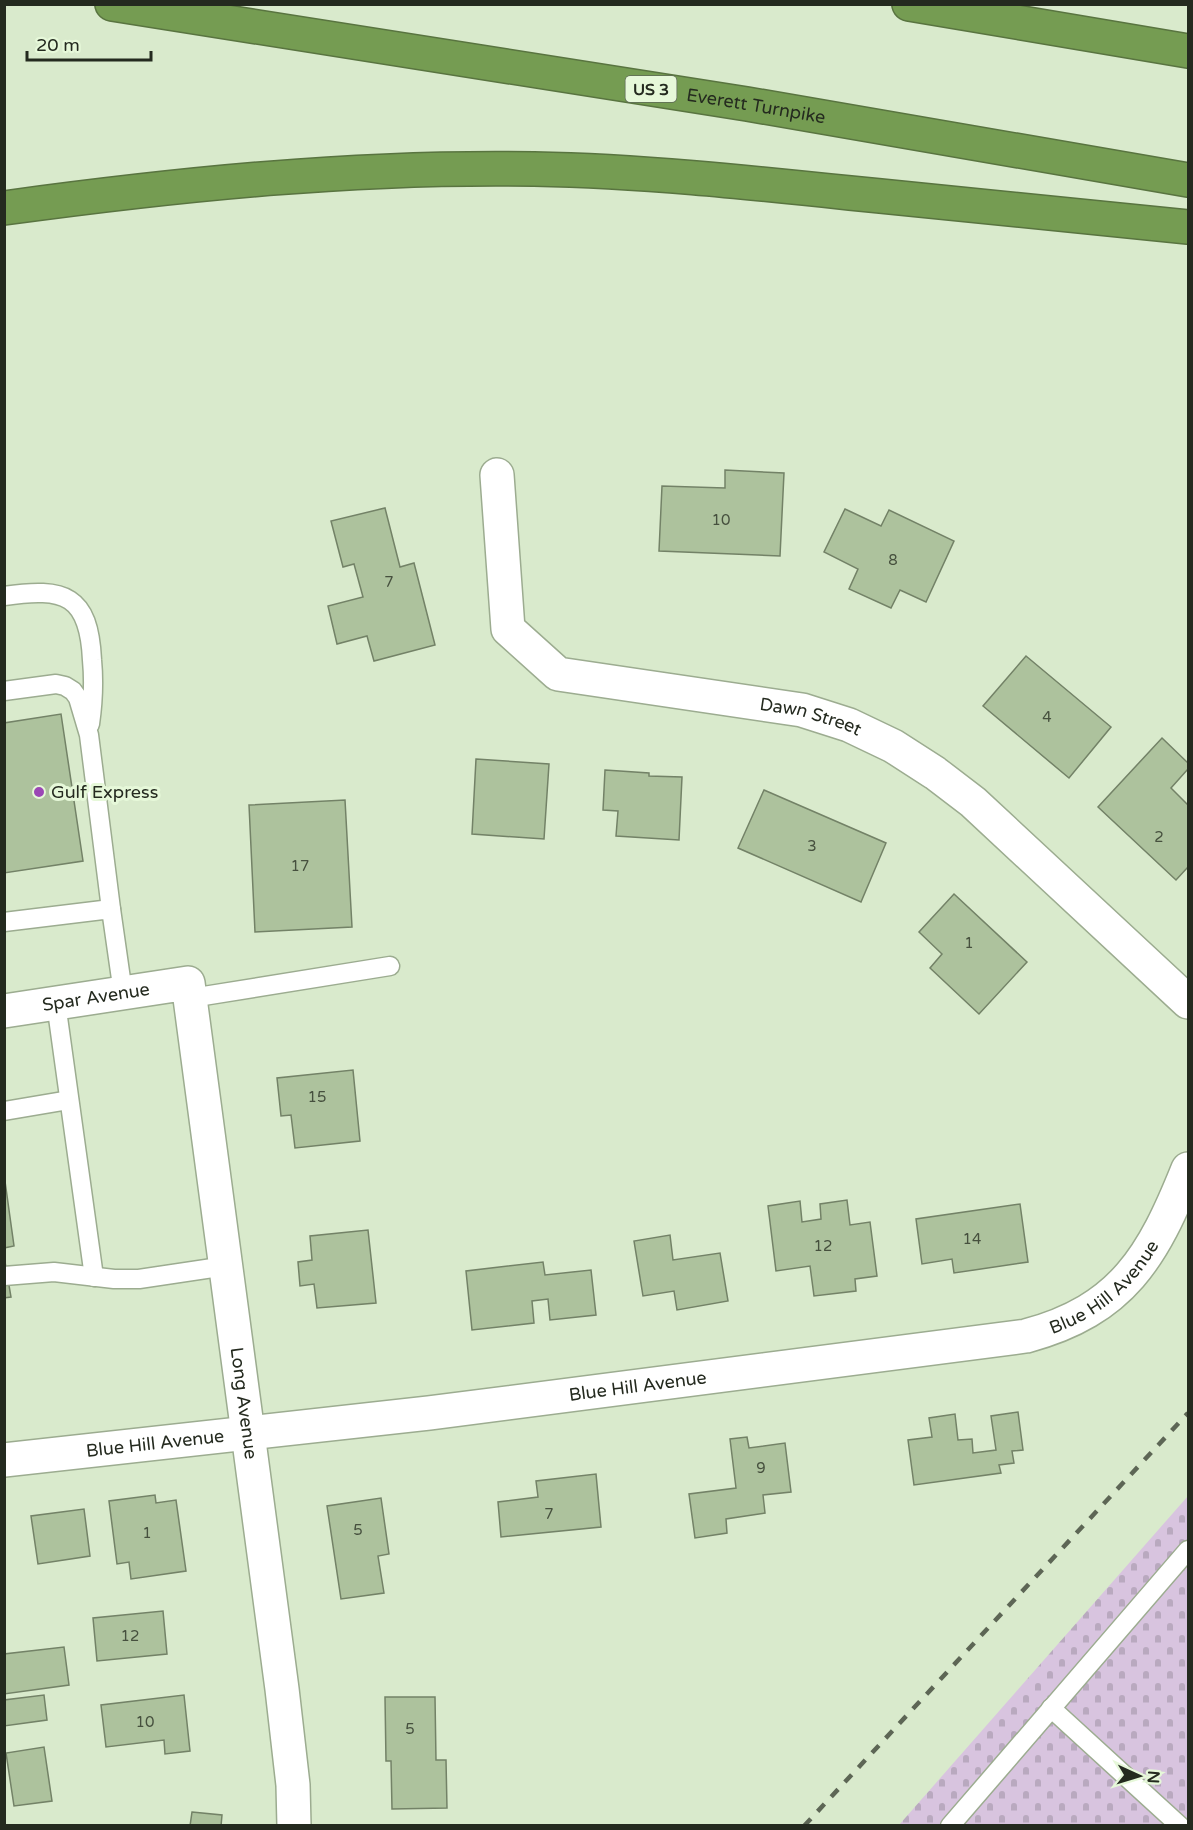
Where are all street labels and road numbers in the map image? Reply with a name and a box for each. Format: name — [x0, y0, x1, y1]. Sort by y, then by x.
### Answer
road number: US 3 — [626, 76, 676, 102]
street label: Everett Turnpike — [685, 84, 827, 128]
street label: Dawn Street — [758, 693, 865, 740]
street label: Spar Avenue — [41, 978, 151, 1016]
street label: Blue Hill Avenue — [1046, 1236, 1163, 1339]
street label: Long Avenue — [226, 1346, 262, 1461]
street label: Blue Hill Avenue — [567, 1366, 708, 1406]
street label: Blue Hill Avenue — [85, 1425, 225, 1462]

